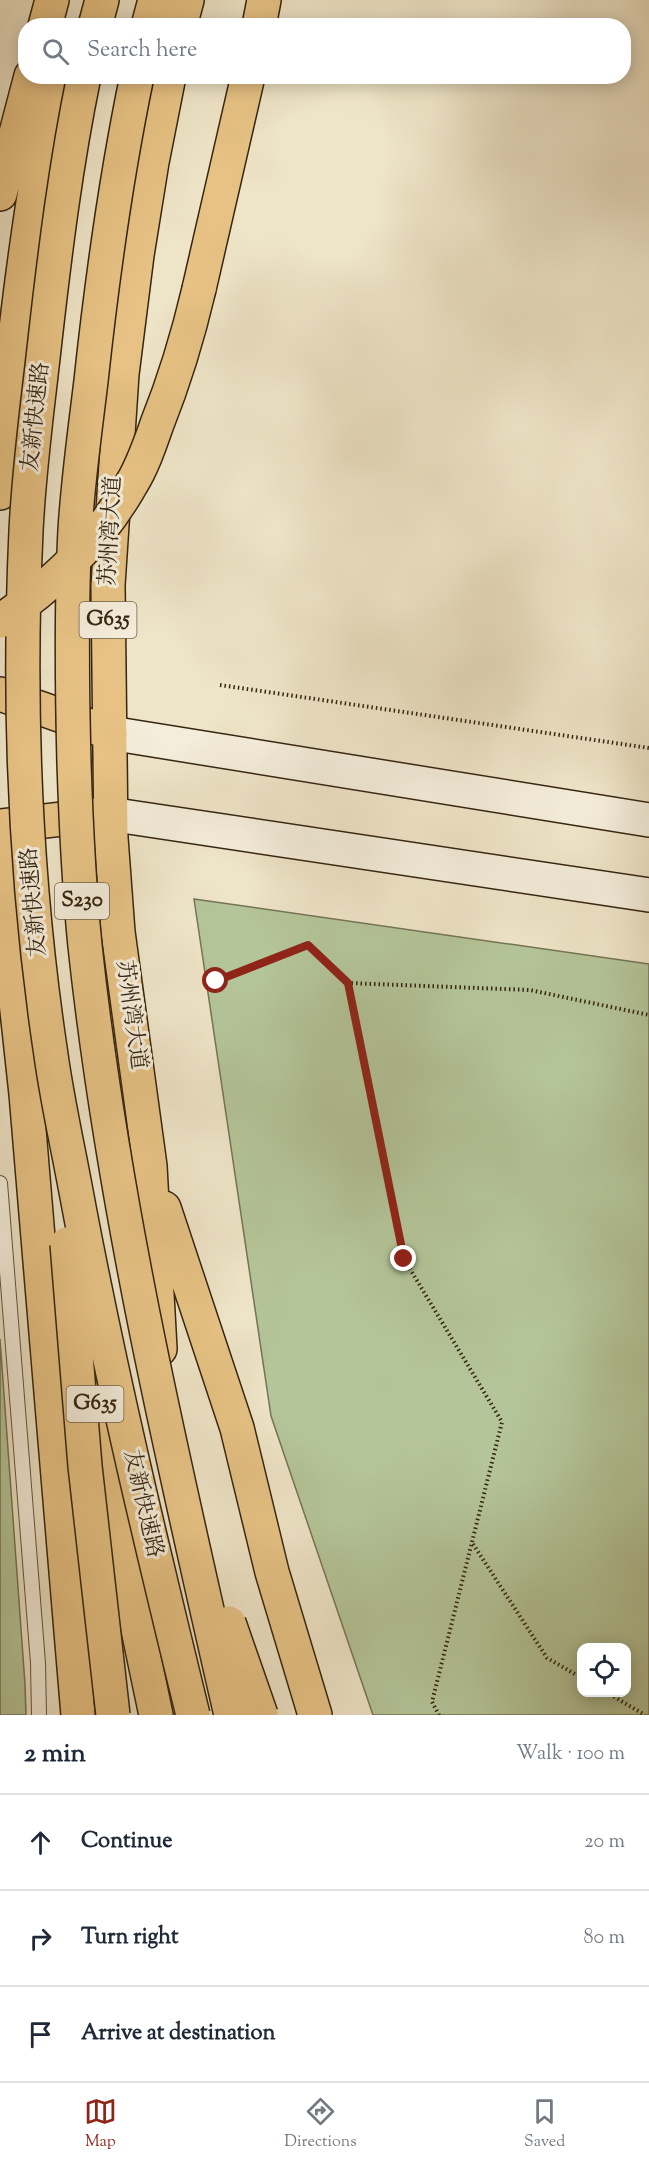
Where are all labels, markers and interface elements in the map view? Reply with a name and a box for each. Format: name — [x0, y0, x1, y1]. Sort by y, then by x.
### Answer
search box — [18, 18, 631, 84]
icon: search — [39, 35, 72, 68]
text: Search here — [87, 35, 197, 67]
street label: 友新快速路 — [15, 361, 59, 473]
street label: 苏州湾大道 — [93, 475, 131, 587]
road number: G635 — [80, 602, 136, 638]
street label: 友新快速路 — [14, 846, 56, 958]
road number: S230 — [55, 883, 109, 919]
street label: 苏州湾大道 — [107, 958, 153, 1072]
route start — [202, 967, 228, 993]
route end — [390, 1245, 416, 1271]
road number: G635 — [66, 1386, 124, 1422]
street label: 友新快速路 — [114, 1447, 170, 1561]
map controls — [577, 1643, 631, 1697]
button: locate — [577, 1643, 631, 1697]
text: 2 min — [24, 1736, 86, 1773]
text: Walk · 100 m — [516, 1740, 625, 1769]
icon: ahead — [24, 1826, 57, 1859]
text: Continue — [81, 1826, 172, 1858]
text: 20 m — [584, 1828, 625, 1857]
icon: right — [24, 1922, 57, 1955]
text: Turn right — [81, 1922, 178, 1954]
text: 80 m — [584, 1924, 625, 1953]
icon: arrive — [24, 2018, 57, 2051]
text: Arrive at destination — [81, 2018, 276, 2050]
tab: Map — [84, 2095, 117, 2154]
tab: Directions — [284, 2095, 357, 2154]
tab: Saved — [524, 2095, 565, 2154]

